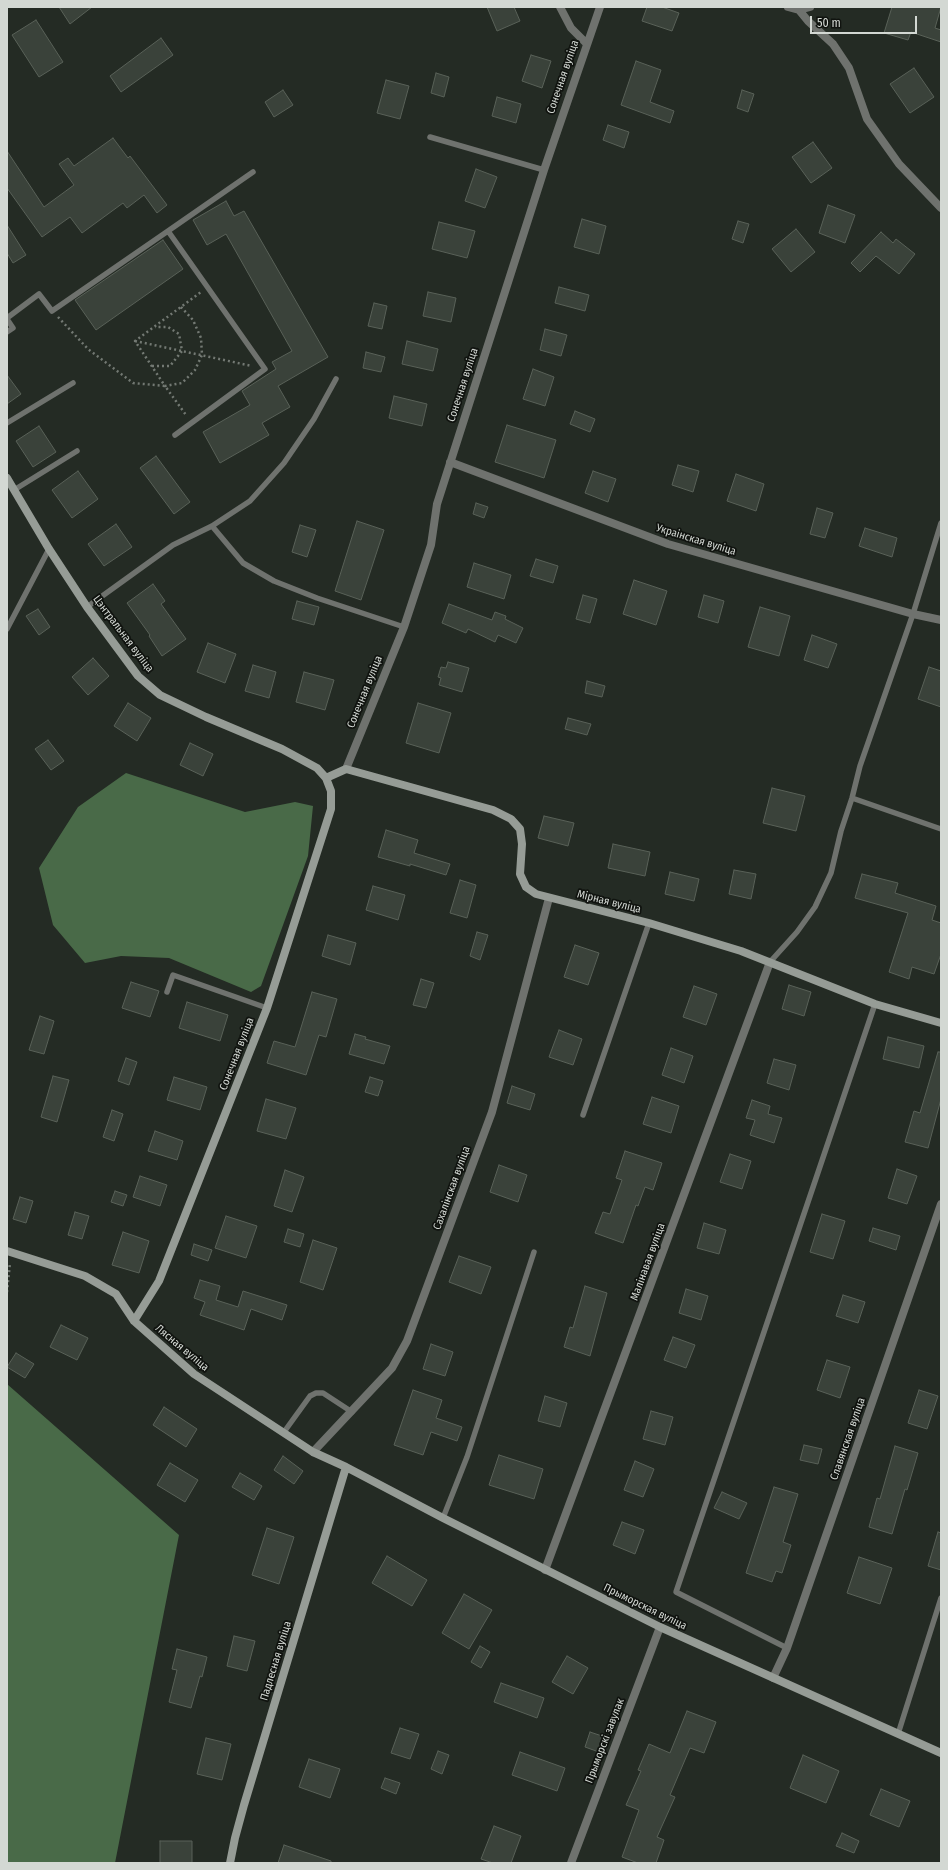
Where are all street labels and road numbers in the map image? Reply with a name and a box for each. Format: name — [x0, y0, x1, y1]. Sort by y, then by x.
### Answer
street label: Сонечная вуліца — [544, 38, 582, 116]
street label: Сонечная вуліца — [445, 346, 481, 424]
street label: Украінская вуліца — [654, 522, 738, 558]
street label: Цэнтральная вуліца — [90, 593, 156, 675]
street label: Сонечная вуліца — [344, 654, 386, 730]
street label: Мірная вуліца — [576, 888, 642, 916]
street label: Сонечная вуліца — [217, 1016, 257, 1092]
street label: Сахалінская вуліца — [431, 1144, 473, 1232]
street label: Малінавая вуліца — [628, 1221, 668, 1303]
street label: Лясная вуліца — [153, 1322, 211, 1374]
street label: Славянская вуліца — [828, 1396, 868, 1482]
street label: Прыморская вуліца — [601, 1581, 689, 1633]
street label: Падлесная вуліца — [258, 1620, 294, 1702]
street label: Прыморскі завулак — [583, 1697, 627, 1785]

